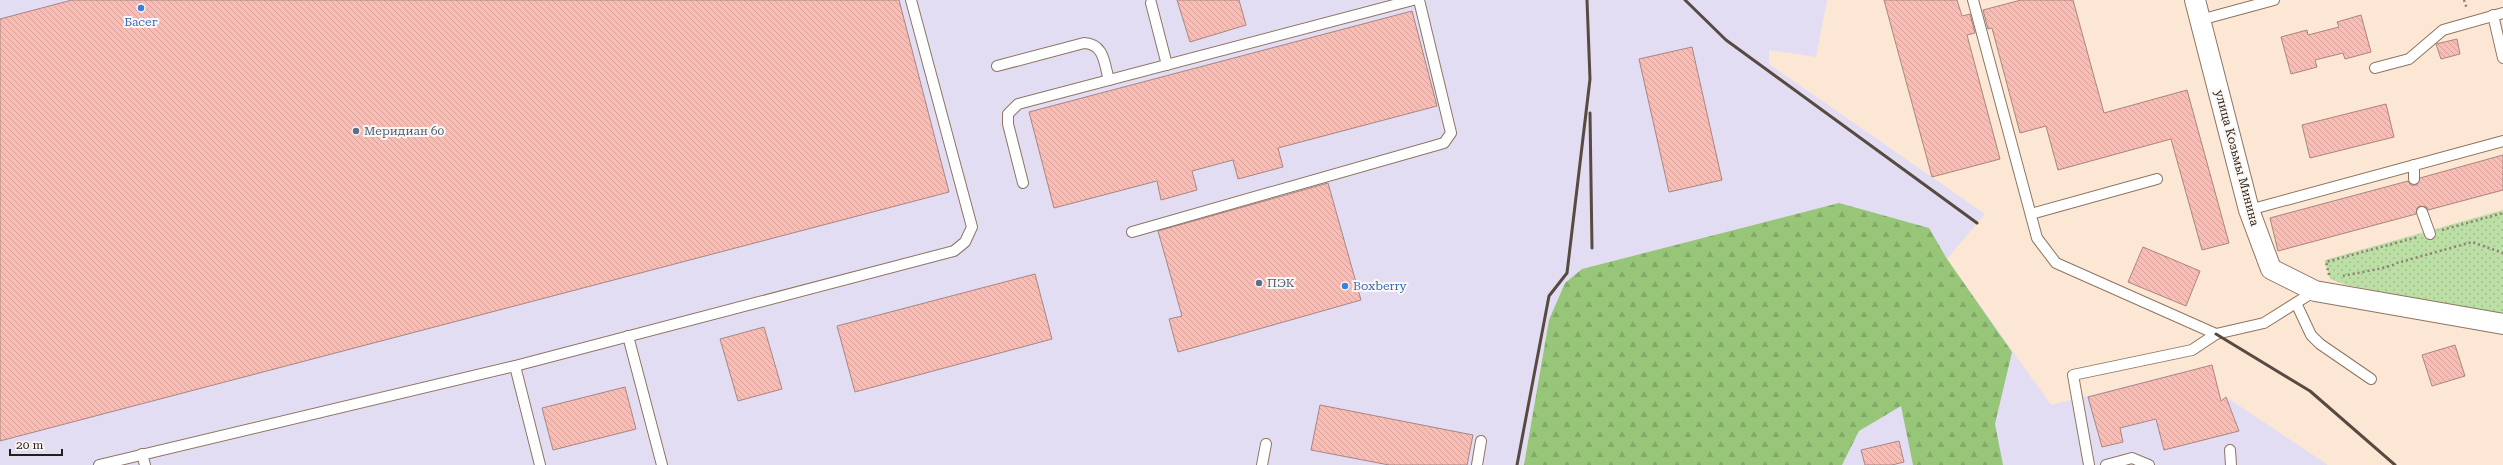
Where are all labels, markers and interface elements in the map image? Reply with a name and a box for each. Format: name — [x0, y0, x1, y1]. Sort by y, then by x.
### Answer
marker: Басег — [136, 3, 146, 13]
place label: Басег — [124, 15, 158, 29]
street label: улица Козьмы Минина — [2212, 88, 2262, 228]
place label: Меридиан 60 — [364, 124, 444, 138]
marker: Меридиан 60 — [351, 126, 361, 136]
place label: ПЭК — [1267, 276, 1295, 290]
marker: ПЭК — [1254, 278, 1264, 288]
place label: Boxberry — [1353, 279, 1408, 293]
marker: Boxberry — [1340, 281, 1350, 291]
scale bar — [10, 431, 62, 457]
text: 20 m — [16, 438, 43, 452]

